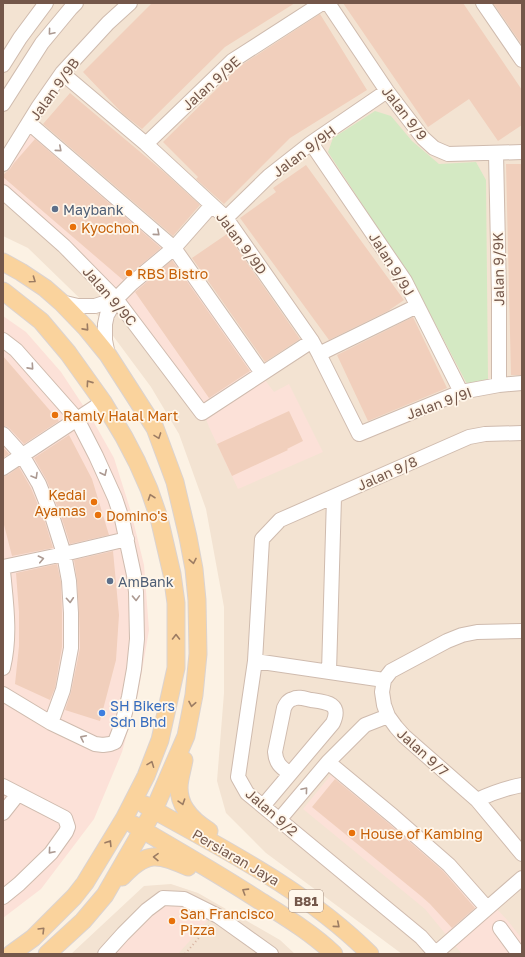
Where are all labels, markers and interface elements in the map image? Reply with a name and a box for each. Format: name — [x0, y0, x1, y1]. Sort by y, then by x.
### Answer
one-way arrow — [48, 28, 55, 35]
street label: Jalan 9/9E — [178, 52, 244, 114]
street label: Jalan 9/9B — [26, 54, 82, 124]
street label: Jalan 9/9 — [379, 83, 431, 143]
street label: Jalan 9/9H — [269, 122, 339, 180]
one-way arrow — [54, 144, 61, 151]
place label: Maybank — [63, 201, 124, 218]
marker: Maybank — [50, 204, 60, 214]
street label: Jalan 9/9D — [213, 208, 271, 278]
place label: Kyochon — [81, 219, 139, 236]
marker: Kyochon — [68, 222, 78, 232]
one-way arrow — [153, 229, 160, 236]
street label: Jalan 9/9J — [366, 229, 418, 299]
street label: Jalan 9/9K — [489, 232, 507, 306]
street label: Jalan 9/9C — [80, 263, 140, 329]
place label: RBS Bistro — [137, 265, 208, 282]
marker: RBS Bistro — [124, 268, 134, 278]
one-way arrow — [29, 275, 36, 283]
one-way arrow — [81, 323, 88, 331]
one-way arrow — [26, 362, 34, 370]
one-way arrow — [86, 380, 94, 387]
street label: Jalan 9/9I — [404, 383, 474, 423]
place label: Ramly Halal Mart — [63, 407, 178, 424]
marker: Ramly Halal Mart — [50, 410, 60, 420]
one-way arrow — [153, 432, 161, 439]
street label: Jalan 9/8 — [354, 452, 420, 494]
one-way arrow — [99, 469, 107, 476]
one-way arrow — [30, 472, 37, 479]
place label: Kedai Ayamas — [34, 486, 86, 519]
one-way arrow — [148, 493, 156, 500]
marker: Kedai Ayamas — [89, 497, 99, 507]
place label: Domino's — [106, 507, 168, 524]
marker: Domino's — [93, 510, 103, 520]
one-way arrow — [38, 556, 44, 564]
one-way arrow — [188, 558, 197, 564]
place label: AmBank — [118, 573, 174, 590]
marker: AmBank — [105, 576, 115, 586]
one-way arrow — [132, 595, 140, 601]
one-way arrow — [66, 597, 75, 603]
one-way arrow — [172, 634, 180, 640]
place label: SH Bikers Sdn Bhd — [110, 697, 175, 730]
one-way arrow — [188, 701, 197, 707]
marker: SH Bikers Sdn Bhd — [97, 708, 107, 718]
street label: Jalan 9/7 — [394, 725, 452, 779]
one-way arrow — [79, 735, 87, 743]
one-way arrow — [146, 761, 154, 768]
street label: Jalan 9/2 — [242, 785, 302, 839]
one-way arrow — [300, 787, 307, 794]
one-way arrow — [177, 798, 186, 805]
street label: Persiaran Jaya — [189, 825, 283, 889]
place label: House of Kambing — [360, 825, 483, 842]
marker: House of Kambing — [347, 828, 357, 838]
one-way arrow — [104, 840, 111, 847]
one-way arrow — [49, 847, 56, 854]
one-way arrow — [152, 853, 158, 861]
one-way arrow — [242, 888, 249, 896]
road number: B81 — [289, 890, 323, 912]
place label: San Francisco Pizza — [180, 905, 274, 938]
marker: San Francisco Pizza — [167, 916, 177, 926]
one-way arrow — [333, 920, 340, 927]
one-way arrow — [37, 927, 45, 935]

